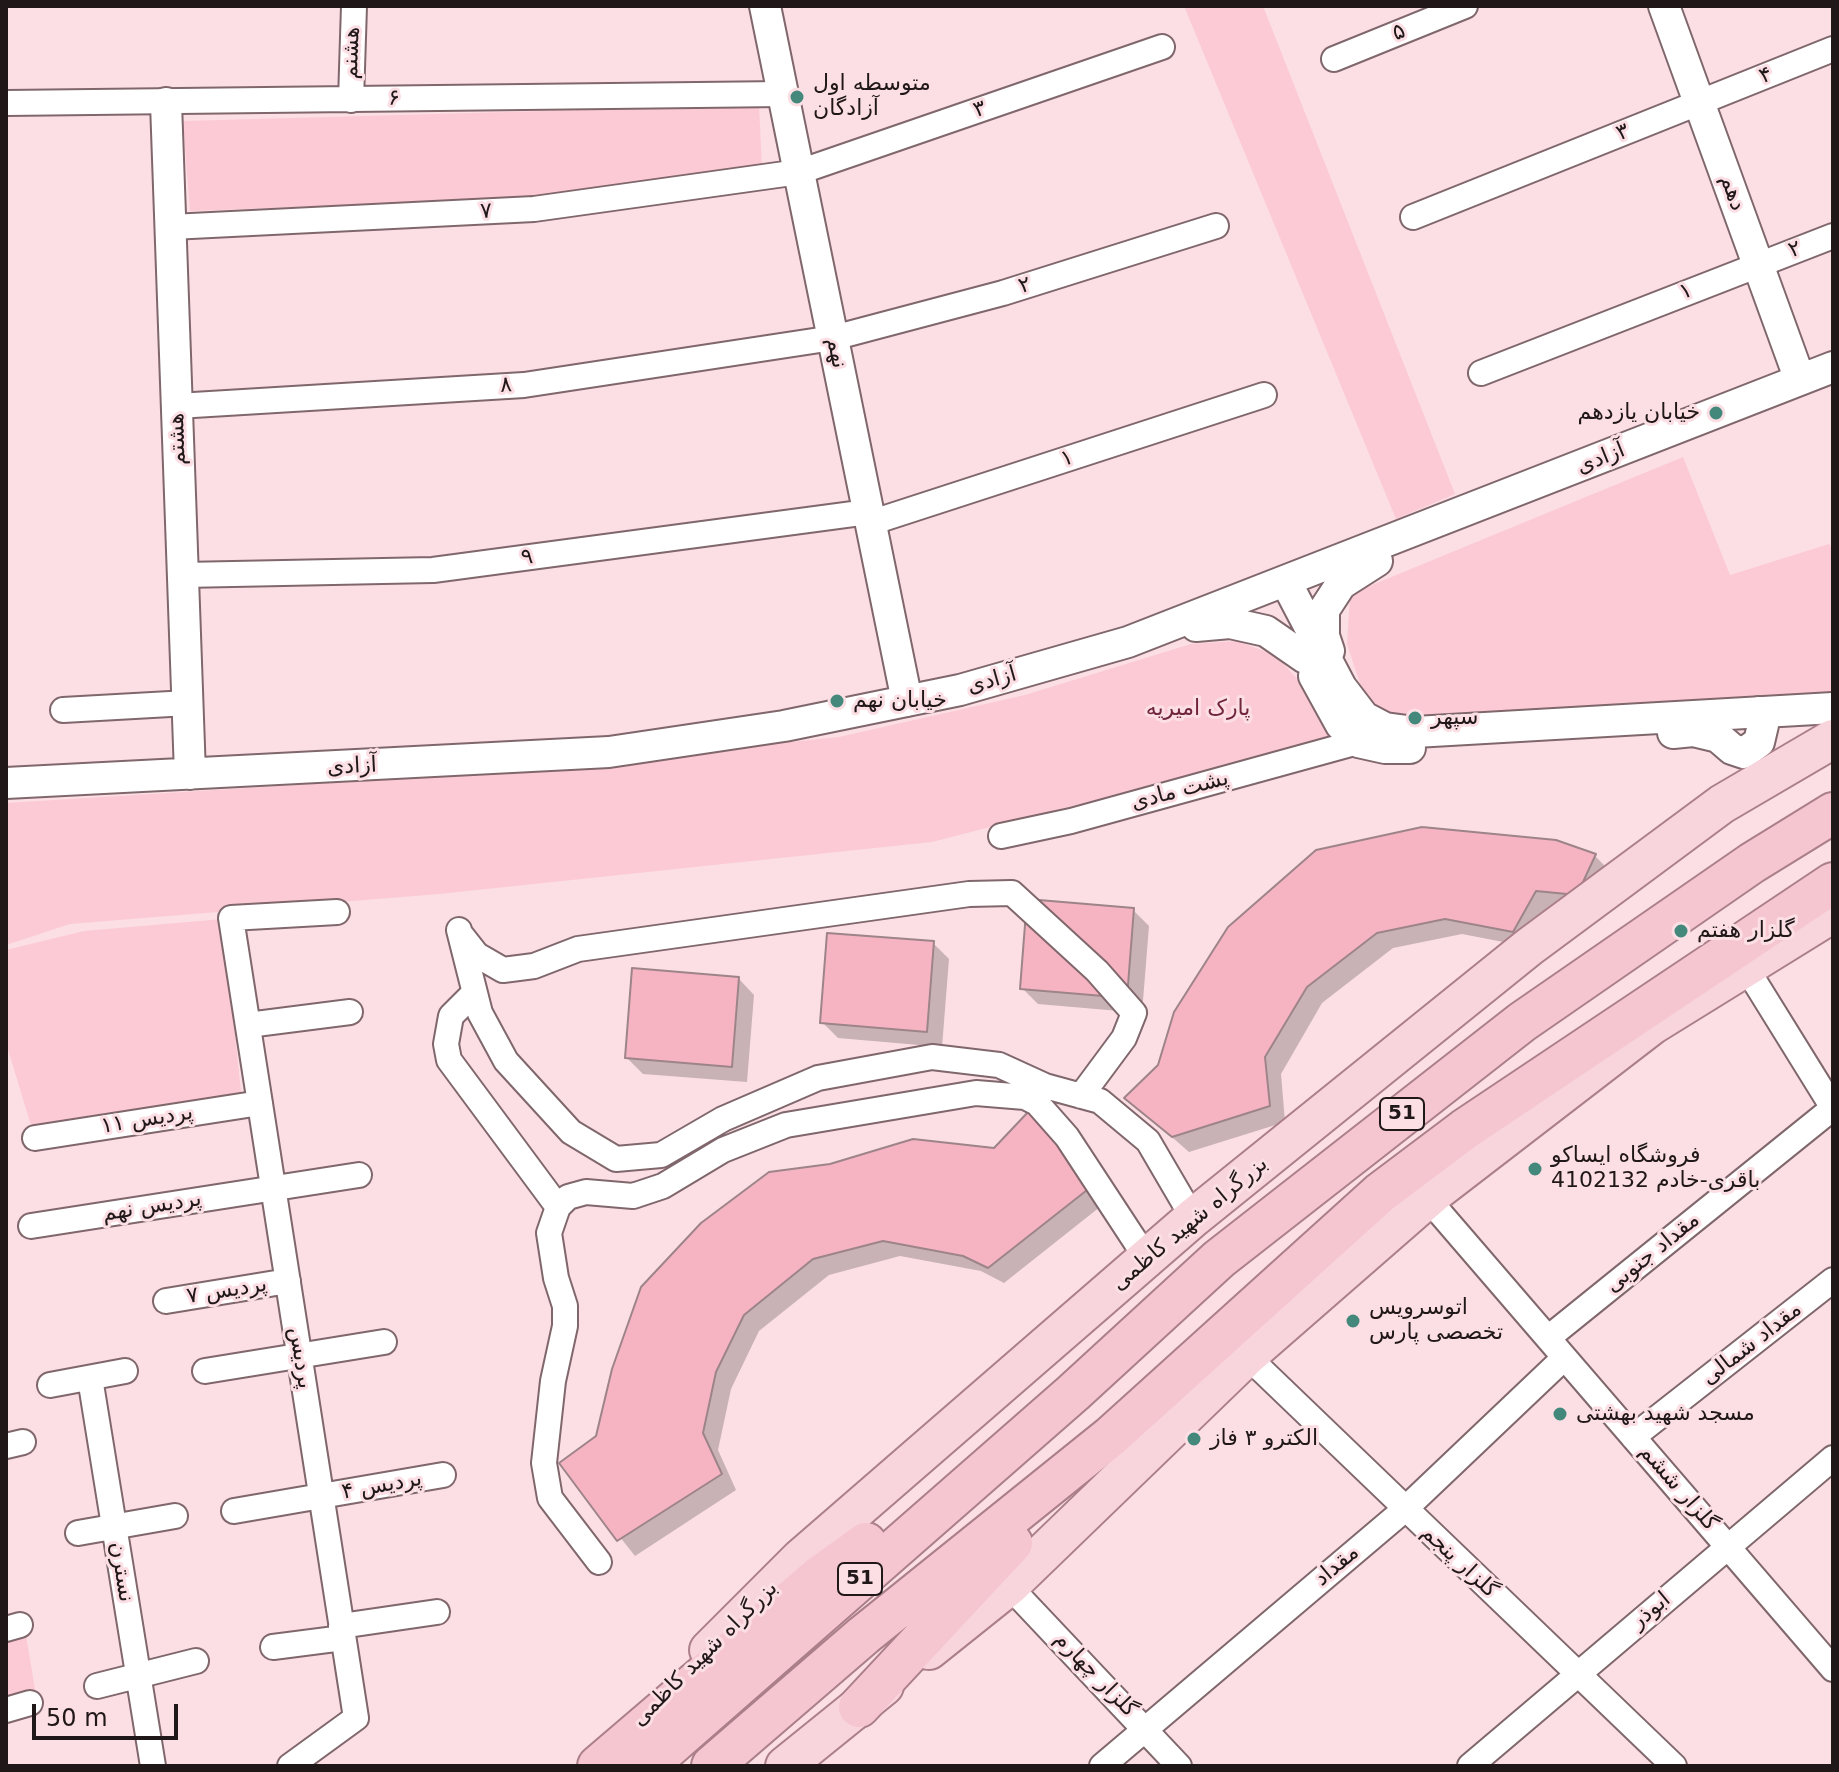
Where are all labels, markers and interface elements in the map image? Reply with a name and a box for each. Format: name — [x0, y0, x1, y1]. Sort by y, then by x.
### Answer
street label: ۵ — [1389, 19, 1409, 47]
street label: هشنم — [338, 26, 366, 80]
street label: ۴ — [1756, 62, 1776, 90]
place label: متوسطه اول آزادگان — [813, 71, 931, 122]
street label: ۶ — [388, 86, 400, 112]
marker: متوسطه اول آزادگان — [788, 88, 806, 106]
street label: ۳ — [970, 96, 990, 124]
street label: ۳ — [1613, 119, 1633, 147]
street label: دهم — [1713, 172, 1751, 214]
street label: ۷ — [479, 199, 493, 225]
street label: ۲ — [1785, 236, 1805, 264]
street label: ۲ — [1015, 272, 1035, 300]
street label: ۱ — [1676, 278, 1696, 306]
street label: نهم — [820, 335, 852, 371]
street label: ۸ — [499, 372, 513, 400]
place label: خیابان یازدهم — [1578, 400, 1700, 426]
marker: خیابان یازدهم — [1707, 404, 1725, 422]
street label: هشتم — [164, 412, 192, 466]
street label: آزادی — [1573, 437, 1629, 481]
street label: ۱ — [1057, 445, 1077, 473]
street label: ۹ — [519, 544, 535, 572]
street label: آزادی — [964, 661, 1020, 701]
place label: خیابان نهم — [853, 688, 947, 714]
marker: خیابان نهم — [828, 692, 846, 710]
park label: پارک امیریه — [1146, 696, 1250, 722]
place label: سپهر — [1431, 705, 1478, 731]
marker: سپهر — [1406, 709, 1424, 727]
street label: آزادی — [326, 753, 378, 781]
street label: پشت مادی — [1128, 765, 1232, 817]
place label: گلزار هفتم — [1697, 918, 1795, 944]
marker: گلزار هفتم — [1672, 922, 1690, 940]
road number: 51 — [1380, 1098, 1424, 1130]
street label: پردیس ۱۱ — [99, 1100, 195, 1140]
place label: فروشگاه ایساکو باقری-خادم 4102132 — [1551, 1143, 1760, 1194]
street label: بزرگراه شهید کاظمی — [1107, 1151, 1273, 1297]
marker: فروشگاه ایساکو باقری-خادم 4102132 — [1526, 1160, 1544, 1178]
street label: پردیس نهم — [100, 1186, 204, 1228]
street label: مقداد جنوبی — [1601, 1207, 1705, 1299]
street label: پردیس ۷ — [185, 1272, 269, 1310]
place label: اتوسرویس تخصصی پارس — [1369, 1295, 1503, 1346]
street label: مقداد شمالی — [1696, 1297, 1808, 1391]
marker: اتوسرویس تخصصی پارس — [1344, 1312, 1362, 1330]
street label: پردیس — [282, 1325, 318, 1391]
place label: مسجد شهید بهشتی — [1576, 1401, 1755, 1427]
marker: مسجد شهید بهشتی — [1551, 1405, 1569, 1423]
place label: الکترو ۳ فاز — [1210, 1426, 1318, 1452]
marker: الکترو ۳ فاز — [1185, 1430, 1203, 1448]
street label: گلزار ششم — [1633, 1439, 1723, 1537]
street label: پردیس ۴ — [340, 1466, 424, 1506]
street label: گلزار پنجم — [1415, 1520, 1503, 1604]
street label: نسترن — [103, 1540, 139, 1604]
street label: مقداد — [1309, 1540, 1365, 1592]
road number: 51 — [838, 1563, 882, 1595]
street label: بزرگراه شهید کاظمی — [627, 1576, 783, 1732]
street label: ابوذر — [1626, 1587, 1676, 1635]
street label: گلزار چهارم — [1048, 1627, 1142, 1723]
scale bar — [36, 1688, 182, 1738]
text: 50 m — [46, 1704, 108, 1732]

